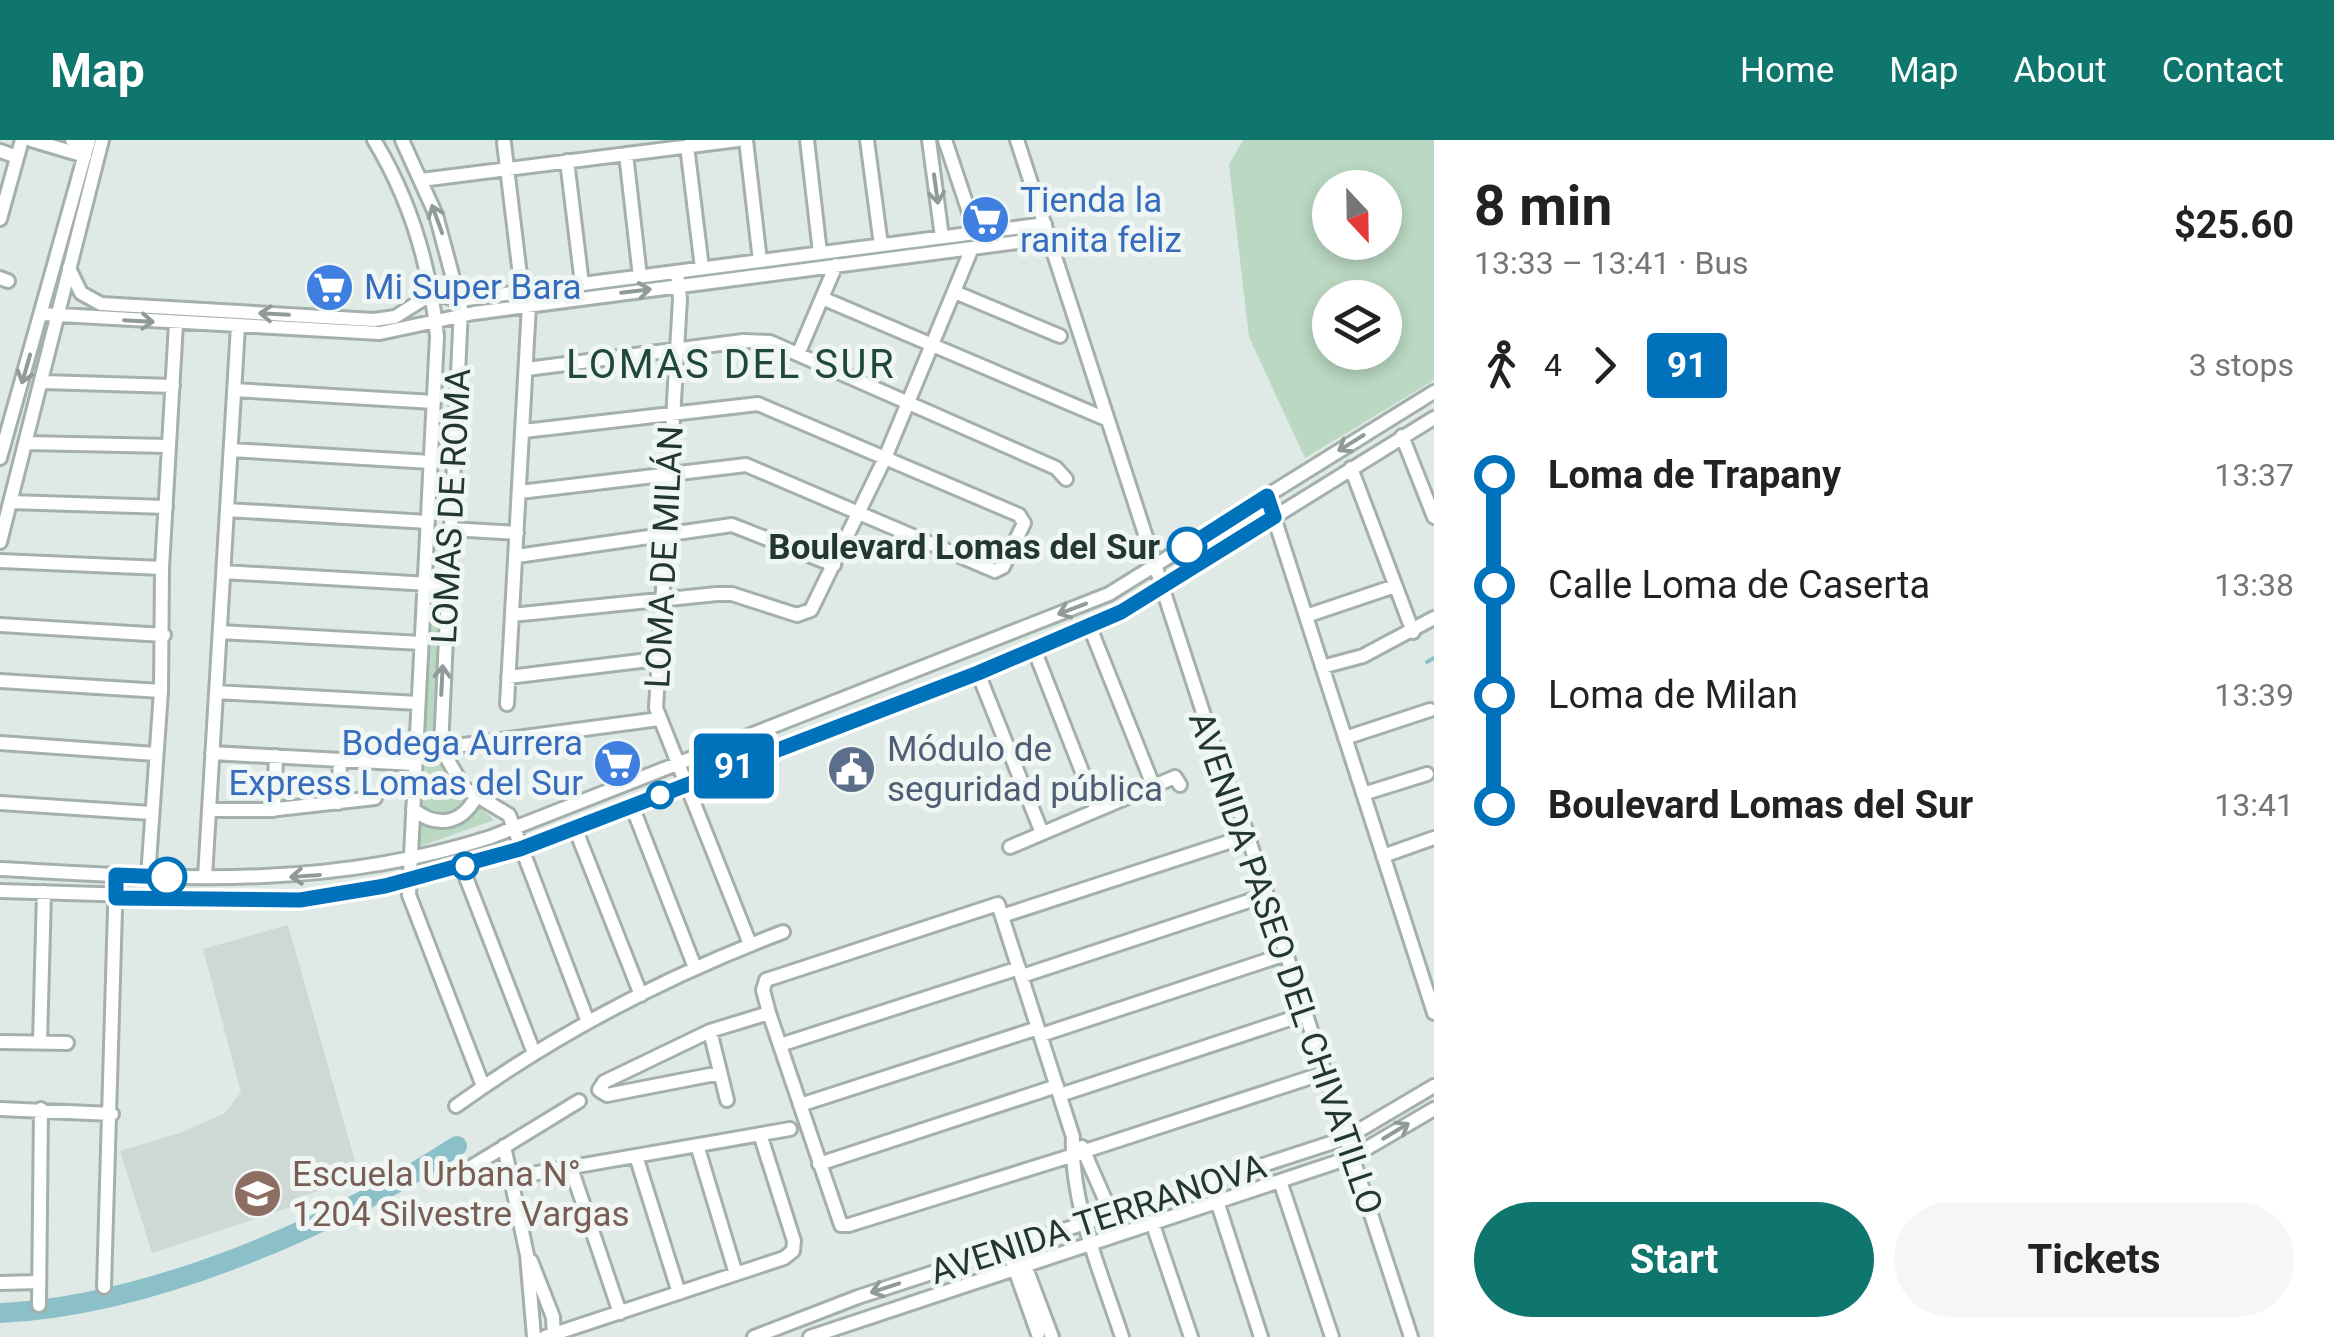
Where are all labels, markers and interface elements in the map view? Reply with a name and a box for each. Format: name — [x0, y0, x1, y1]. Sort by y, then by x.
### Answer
text: Map — [50, 42, 145, 99]
text: Home — [1740, 50, 1834, 91]
text: Map — [1889, 50, 1958, 91]
text: About — [2013, 50, 2107, 91]
text: Contact — [2162, 50, 2284, 91]
north arrow — [1312, 170, 1402, 260]
map controls — [1312, 170, 1402, 370]
one-way arrow — [927, 172, 945, 204]
text: 8 min — [1474, 174, 1612, 238]
place label: Tienda la ranita feliz — [1020, 180, 1182, 261]
supermarket icon: Tienda la ranita feliz — [959, 194, 1011, 246]
text: $25.60 — [2174, 203, 2294, 247]
one-way arrow — [427, 204, 445, 235]
text: 13:33 – 13:41 · Bus — [1474, 244, 1749, 282]
supermarket icon: Mi Super Bara — [303, 261, 355, 313]
place label: Mi Super Bara — [364, 267, 582, 308]
button: layers — [1312, 280, 1402, 370]
one-way arrow — [620, 282, 652, 300]
one-way arrow — [259, 304, 291, 323]
one-way arrow — [123, 311, 155, 330]
icon: walk — [1474, 338, 1529, 393]
icon: forward — [1577, 338, 1632, 393]
district label: LOMAS DEL SUR — [566, 341, 896, 388]
text: 91 — [1667, 345, 1707, 386]
text: 4 — [1544, 346, 1562, 384]
text: 3 stops — [2189, 346, 2294, 384]
one-way arrow — [16, 353, 34, 384]
street label: LOMAS DE ROMA — [424, 367, 479, 645]
street label: LOMA DE MILÁN — [637, 425, 692, 689]
one-way arrow — [1337, 432, 1365, 453]
text: Loma de Trapany — [1548, 453, 1841, 497]
text: 13:37 — [2214, 456, 2294, 494]
place label: Boulevard Lomas del Sur — [768, 527, 1160, 568]
marker: Boulevard Lomas del Sur — [1168, 528, 1206, 566]
text: Calle Loma de Caserta — [1548, 563, 1930, 607]
text: 13:38 — [2214, 566, 2294, 604]
one-way arrow — [1057, 601, 1088, 619]
one-way arrow — [433, 664, 452, 696]
text: Loma de Milan — [1548, 673, 1798, 717]
text: 13:39 — [2214, 676, 2294, 714]
street label: AVENIDA PASEO DEL CHIVATILLO — [1180, 707, 1391, 1220]
place label: Bodega Aurrera Express Lomas del Sur — [228, 723, 583, 804]
place label: Módulo de seguridad pública — [887, 729, 1163, 810]
line badge: 91 — [689, 734, 779, 798]
supermarket icon: Bodega Aurrera Express Lomas del Sur — [592, 737, 644, 789]
public building icon: Módulo de seguridad pública — [826, 743, 878, 795]
text: 91 — [714, 746, 754, 787]
unlabelled marker — [647, 782, 673, 808]
text: Boulevard Lomas del Sur — [1548, 783, 1973, 827]
text: 13:41 — [2214, 786, 2294, 824]
unlabelled marker — [452, 853, 478, 879]
unlabelled marker — [148, 858, 186, 896]
one-way arrow — [289, 866, 321, 885]
one-way arrow — [1381, 1121, 1410, 1141]
street label: AVENIDA TERRANOVA — [925, 1146, 1271, 1293]
place label: Escuela Urbana N° 1204 Silvestre Vargas — [292, 1154, 630, 1235]
school or university icon: Escuela Urbana N° 1204 Silvestre Vargas — [231, 1168, 283, 1220]
button: Start — [1474, 1202, 1874, 1317]
button: Tickets — [1894, 1202, 2294, 1317]
one-way arrow — [869, 1281, 901, 1299]

